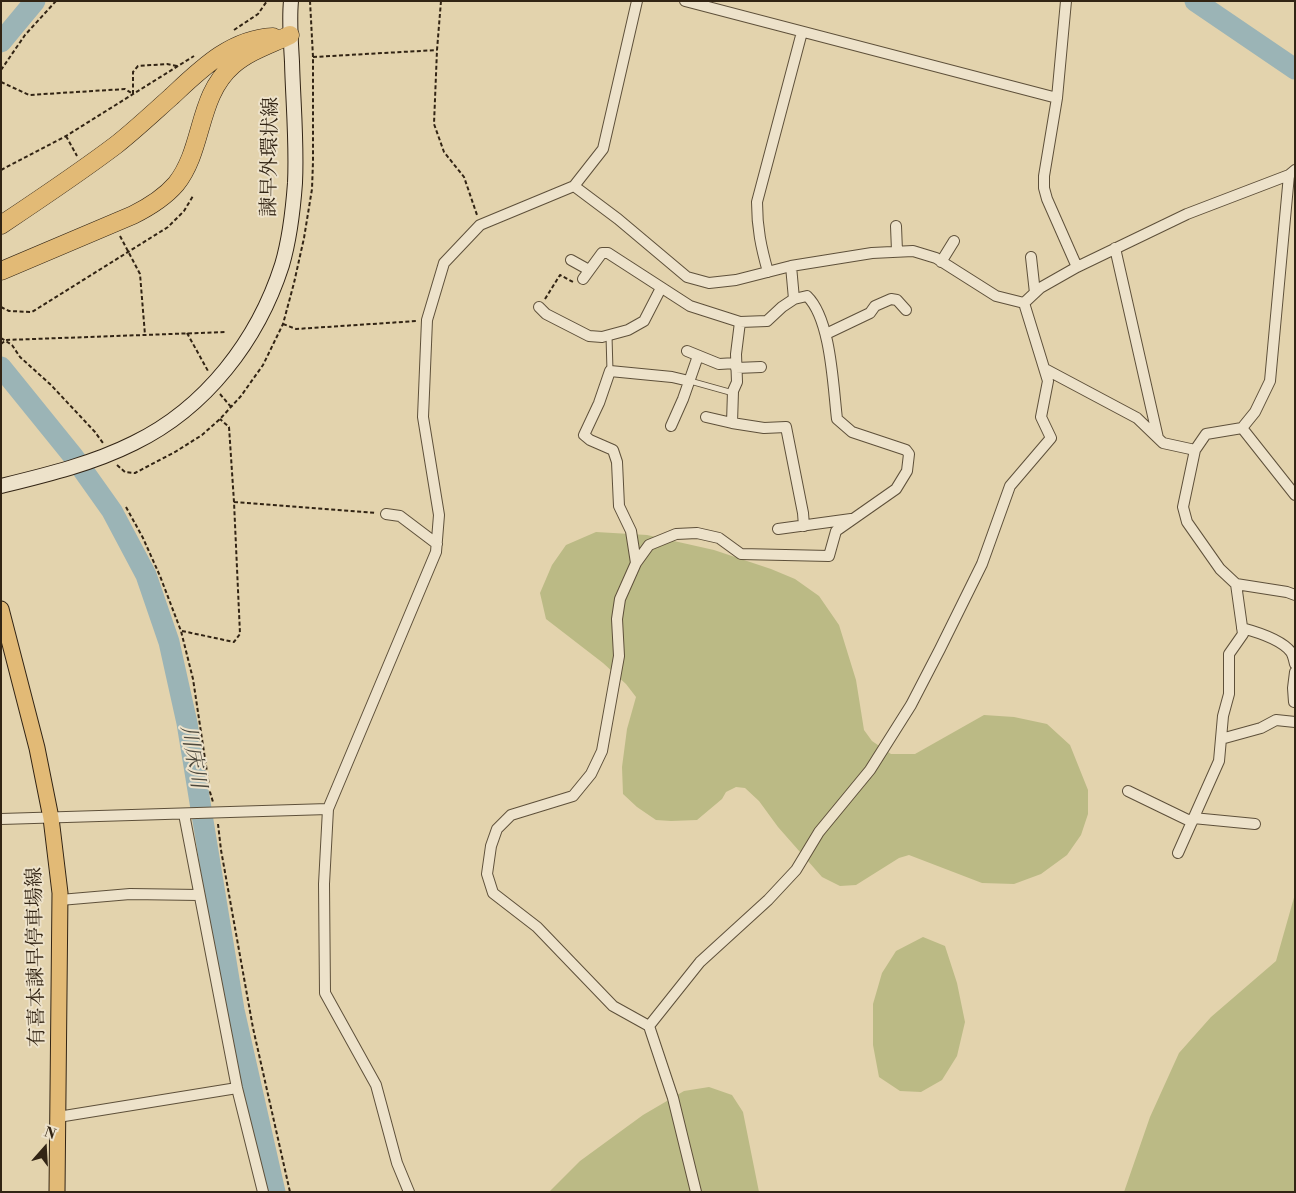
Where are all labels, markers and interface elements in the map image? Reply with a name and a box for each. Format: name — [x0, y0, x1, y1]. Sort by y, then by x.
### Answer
street label: 諫早外環状線 — [258, 97, 284, 217]
water label: 川床川 — [174, 724, 210, 790]
street label: 有喜本諫早停車場線 — [23, 867, 51, 1047]
north arrow — [20, 1123, 70, 1173]
text: N — [42, 1124, 58, 1144]

